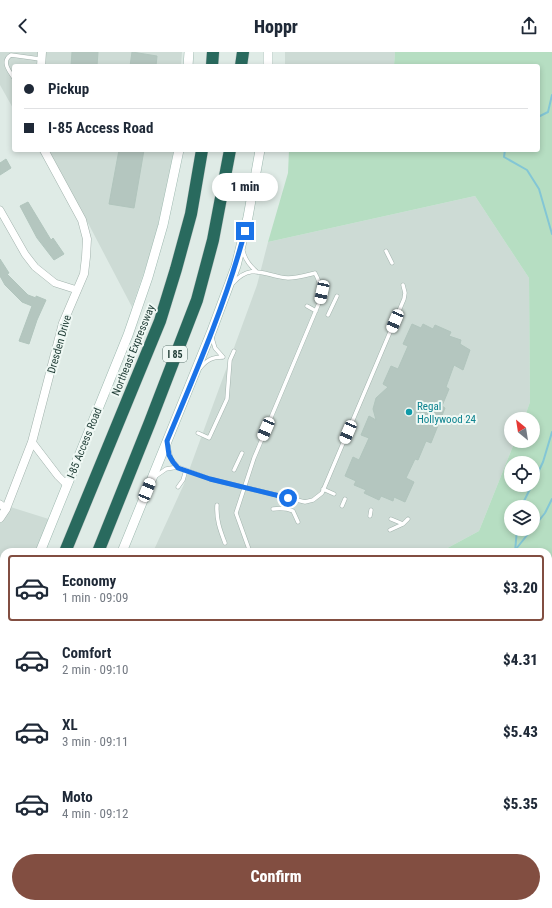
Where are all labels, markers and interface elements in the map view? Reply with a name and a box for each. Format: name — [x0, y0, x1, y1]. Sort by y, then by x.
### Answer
icon: back — [12, 15, 34, 37]
icon: share — [518, 15, 540, 37]
text: Hoppr — [254, 16, 298, 37]
text: Pickup — [48, 80, 89, 98]
text: I-85 Access Road — [48, 119, 153, 137]
callout: 1 min — [212, 173, 278, 201]
text: 1 min — [231, 179, 259, 194]
route end — [236, 222, 254, 240]
car — [314, 279, 330, 305]
street label: Northeast Expressway — [109, 302, 158, 398]
car — [385, 308, 405, 334]
street label: Dresden Drive — [45, 313, 74, 375]
road number: I 85 — [163, 346, 187, 362]
place label: Regal Hollywood 24 — [417, 400, 477, 426]
street label: I-85 Access Road — [64, 406, 105, 480]
marker: Regal Hollywood 24 — [404, 407, 414, 417]
north arrow — [504, 412, 540, 448]
map controls — [504, 412, 540, 536]
car — [256, 416, 276, 442]
car — [338, 419, 358, 445]
button: locate — [504, 456, 540, 492]
car — [137, 477, 157, 503]
route start — [279, 489, 297, 507]
button: layers — [504, 500, 540, 536]
icon: car — [14, 570, 50, 606]
text: Economy — [62, 572, 116, 590]
text: $3.20 — [503, 579, 538, 597]
text: 1 min · 09:09 — [62, 590, 128, 605]
icon: car — [14, 642, 50, 678]
text: Comfort — [62, 644, 111, 662]
text: $4.31 — [503, 651, 538, 669]
text: 2 min · 09:10 — [62, 662, 128, 677]
icon: car — [14, 714, 50, 750]
text: XL — [62, 716, 78, 734]
text: $5.43 — [503, 723, 538, 741]
text: 3 min · 09:11 — [62, 734, 128, 749]
icon: car — [14, 786, 50, 822]
text: Moto — [62, 788, 93, 806]
text: $5.35 — [503, 795, 538, 813]
text: 4 min · 09:12 — [62, 806, 128, 821]
button: Confirm — [12, 854, 540, 900]

